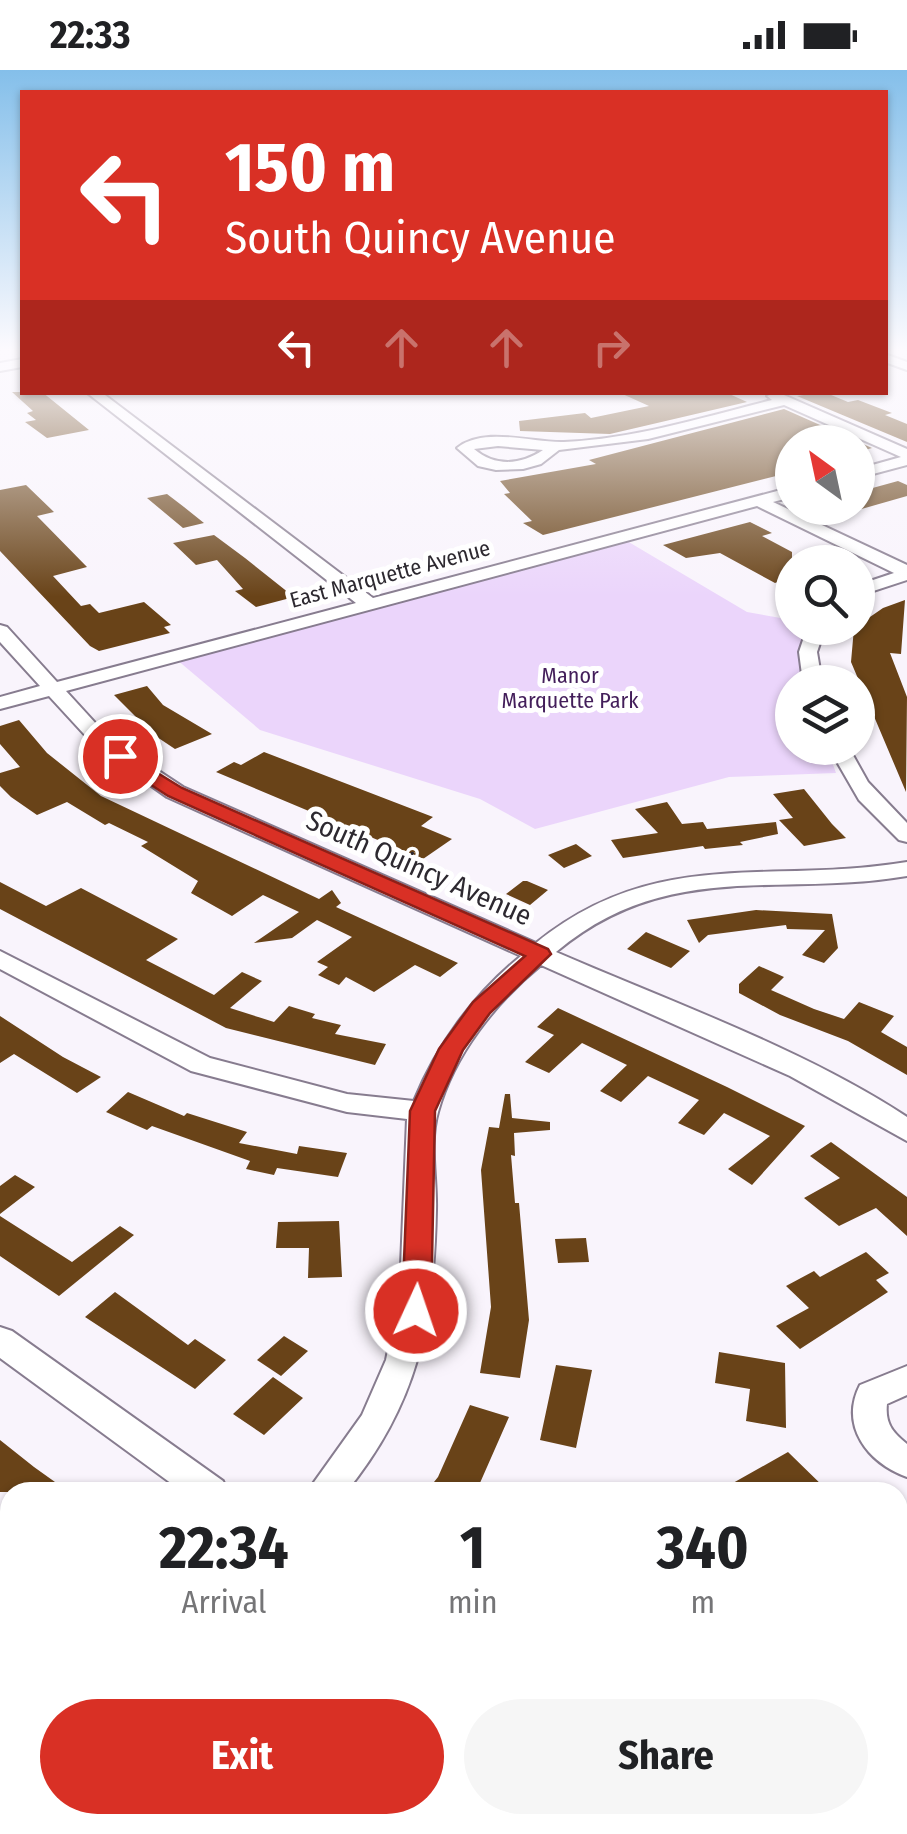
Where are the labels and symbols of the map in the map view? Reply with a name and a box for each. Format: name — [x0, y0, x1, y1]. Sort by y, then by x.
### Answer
north arrow — [775, 425, 875, 525]
street label: East Marquette Avenue — [287, 534, 493, 614]
park label: Manor Marquette Park — [502, 662, 639, 714]
pin — [78, 714, 163, 799]
street label: South Quincy Avenue — [301, 804, 537, 932]
position arrow — [364, 1259, 468, 1363]

